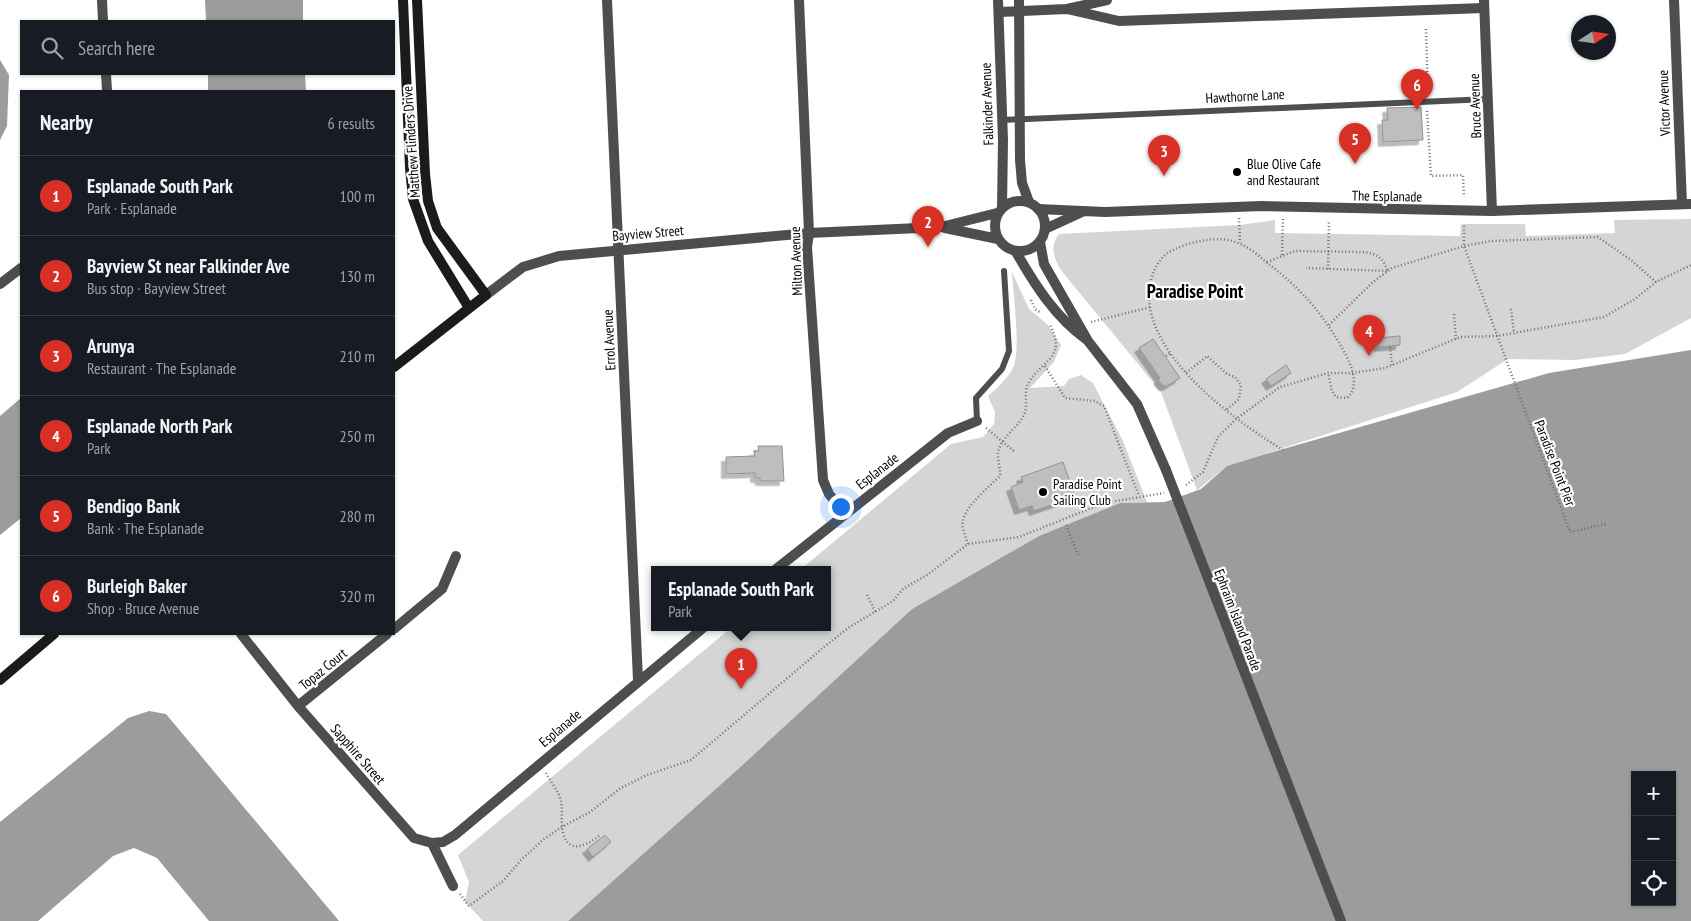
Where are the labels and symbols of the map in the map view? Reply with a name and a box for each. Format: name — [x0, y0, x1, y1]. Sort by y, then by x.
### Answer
north arrow — [1571, 15, 1616, 60]
street label: Falkinder Avenue — [977, 62, 997, 146]
pin: 6 — [1401, 69, 1433, 110]
street label: Victor Avenue — [1654, 69, 1674, 137]
street label: Bruce Avenue — [1465, 73, 1485, 139]
street label: Matthew Flinders Drive — [398, 85, 424, 199]
street label: Hawthorne Lane — [1205, 85, 1285, 107]
pin: 5 — [1339, 123, 1371, 164]
pin: 3 — [1148, 135, 1180, 176]
place label: Blue Olive Cafe and Restaurant — [1247, 155, 1321, 189]
marker: Blue Olive Cafe and Restaurant — [1231, 166, 1243, 178]
street label: The Esplanade — [1352, 186, 1423, 206]
pin: 2 — [912, 206, 944, 247]
street label: Bayview Street — [611, 221, 685, 245]
street label: Milton Avenue — [786, 226, 806, 296]
district label: Paradise Point — [1147, 279, 1244, 303]
street label: Errol Avenue — [598, 309, 620, 371]
pin: 4 — [1353, 315, 1385, 356]
street label: Paradise Point Pier — [1530, 418, 1580, 509]
street label: Esplanade — [852, 449, 902, 493]
place label: Paradise Point Sailing Club — [1053, 475, 1122, 509]
marker: Paradise Point Sailing Club — [1037, 486, 1049, 498]
your location — [828, 494, 854, 520]
street label: Ephraim Island Parade — [1210, 567, 1266, 674]
street label: Topaz Court — [295, 644, 351, 694]
pin: 1 — [725, 648, 757, 689]
street label: Esplanade — [535, 705, 585, 751]
street label: Sapphire Street — [327, 720, 389, 788]

